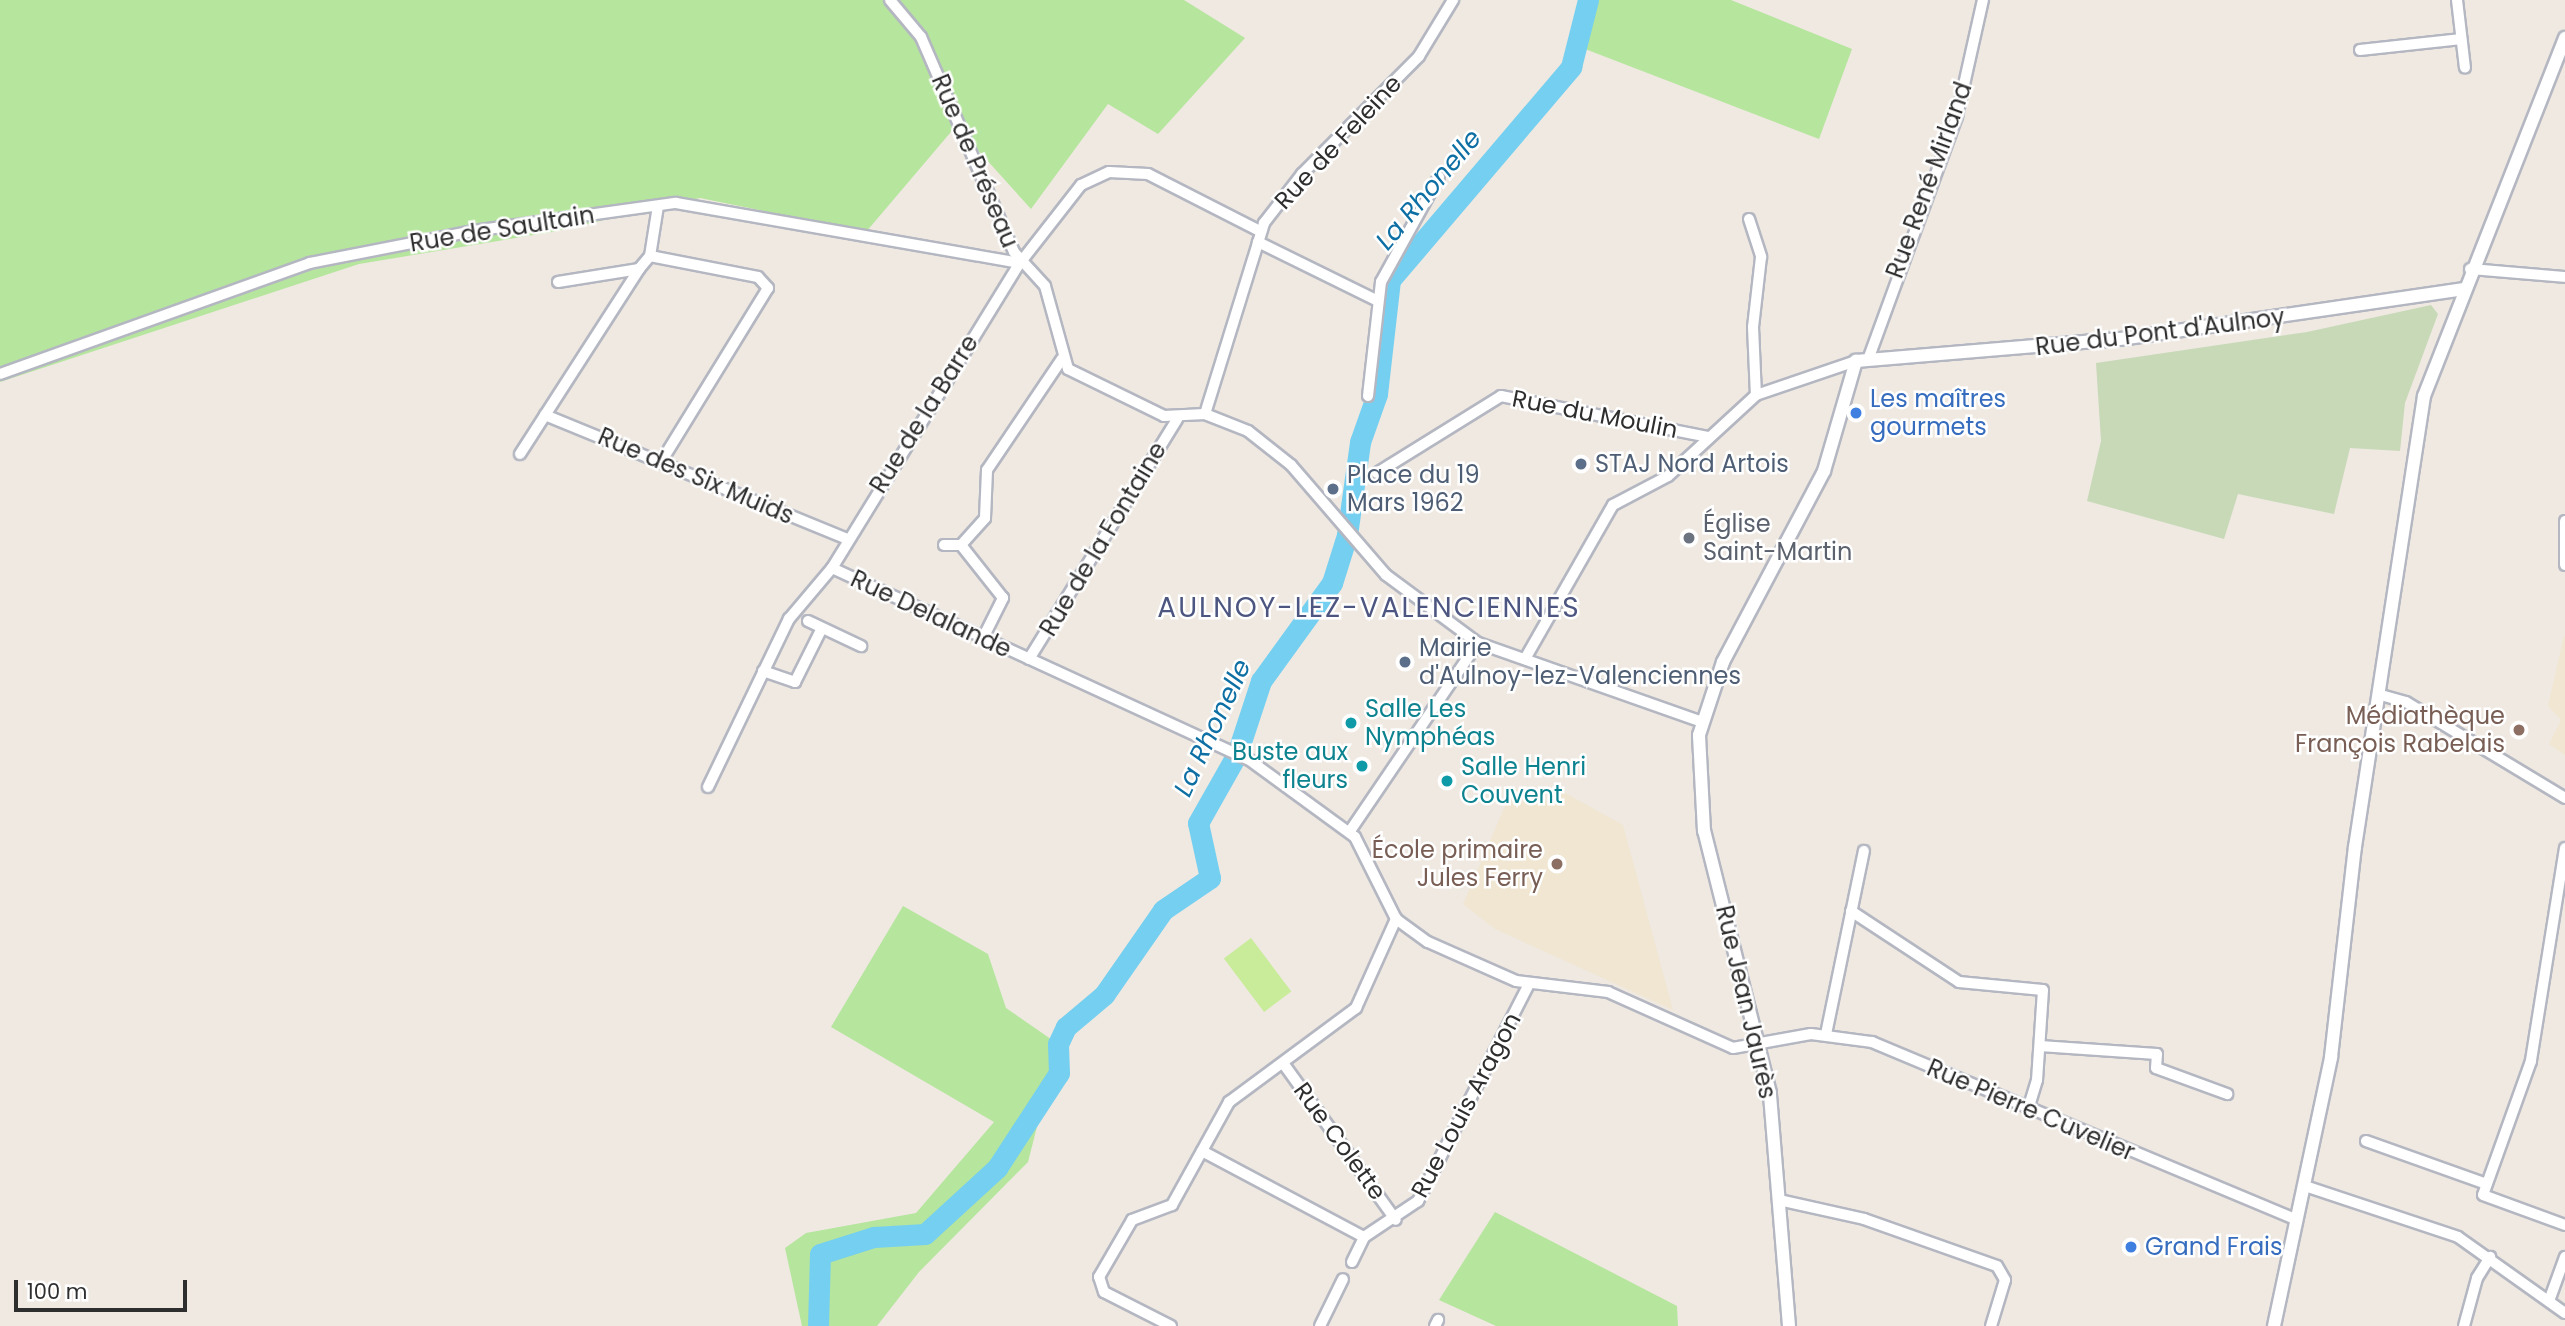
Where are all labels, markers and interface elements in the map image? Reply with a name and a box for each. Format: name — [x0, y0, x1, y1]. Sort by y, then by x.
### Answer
street label: Rue de Feleine — [1269, 69, 1407, 215]
street label: Rue de Préseau — [926, 70, 1024, 252]
street label: Rue René Mirland — [1880, 78, 1978, 282]
water label: La Rhonelle — [1370, 124, 1488, 256]
street label: Rue de Saultain — [408, 200, 596, 258]
street label: Rue du Pont d'Aulnoy — [2034, 302, 2286, 362]
street label: Rue de la Barre — [864, 330, 984, 498]
street label: Rue du Moulin — [1510, 384, 1680, 444]
place label: Les maîtres gourmets — [1870, 385, 2006, 441]
marker: Les maîtres gourmets — [1848, 405, 1864, 421]
street label: Rue des Six Muids — [594, 422, 798, 530]
street label: Rue de la Fontaine — [1034, 437, 1172, 641]
place label: STAJ Nord Artois — [1595, 450, 1789, 478]
marker: STAJ Nord Artois — [1573, 456, 1589, 472]
place label: Place du 19 Mars 1962 — [1347, 461, 1480, 517]
marker: Place du 19 Mars 1962 — [1325, 481, 1341, 497]
place label: Église Saint-Martin — [1703, 510, 1852, 566]
marker: Église Saint-Martin — [1681, 530, 1697, 546]
street label: Rue Delalande — [846, 564, 1016, 664]
district label: AULNOY-LEZ-VALENCIENNES — [1160, 591, 1578, 625]
place label: Mairie d'Aulnoy-lez-Valenciennes — [1419, 634, 1741, 690]
marker: Mairie d'Aulnoy-lez-Valenciennes — [1397, 654, 1413, 670]
water label: La Rhonelle — [1168, 655, 1258, 801]
place label: Salle Les Nymphéas — [1365, 695, 1495, 751]
place label: Médiathèque François Rabelais — [2295, 702, 2505, 758]
marker: Salle Les Nymphéas — [1343, 715, 1359, 731]
marker: Médiathèque François Rabelais — [2511, 722, 2527, 738]
place label: Buste aux fleurs — [1232, 738, 1348, 794]
place label: Salle Henri Couvent — [1461, 753, 1586, 809]
marker: Buste aux fleurs — [1354, 758, 1370, 774]
marker: Salle Henri Couvent — [1439, 773, 1455, 789]
place label: École primaire Jules Ferry — [1372, 836, 1543, 892]
marker: École primaire Jules Ferry — [1549, 856, 1565, 872]
street label: Rue Jean Jaurès — [1710, 903, 1782, 1101]
street label: Rue Louis Aragon — [1405, 1008, 1527, 1202]
street label: Rue Pierre Cuvelier — [1923, 1053, 2139, 1167]
street label: Rue Colette — [1288, 1077, 1392, 1205]
place label: Grand Frais — [2145, 1233, 2283, 1261]
marker: Grand Frais — [2123, 1239, 2139, 1255]
scale bar — [18, 1266, 191, 1310]
text: 100 m — [27, 1277, 87, 1306]

